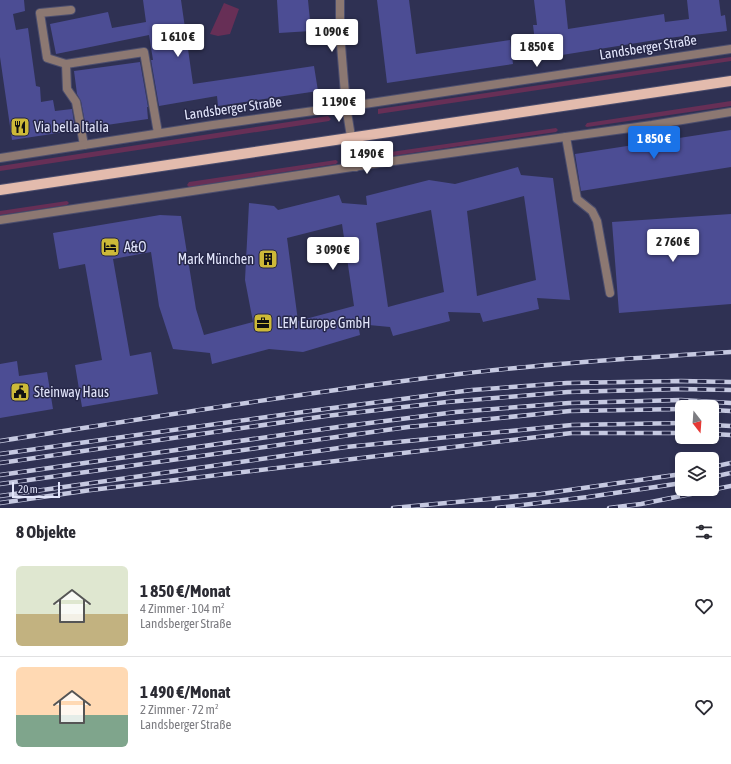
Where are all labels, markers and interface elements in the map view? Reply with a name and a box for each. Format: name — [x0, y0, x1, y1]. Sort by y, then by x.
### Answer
pin: 1 090 € — [295, 19, 369, 53]
pin: 1 610 € — [141, 24, 215, 58]
text: 1 090 € — [315, 24, 349, 39]
text: 1 610 € — [161, 29, 195, 44]
street label: Landsberger Straße — [598, 31, 698, 63]
pin: 1 850 € — [500, 34, 574, 68]
text: 1 850 € — [520, 39, 554, 54]
pin: 1 190 € — [302, 89, 376, 123]
street label: Landsberger Straße — [183, 93, 283, 123]
text: 1 190 € — [322, 94, 356, 109]
restaurant icon: Via bella Italia — [9, 116, 31, 138]
place label: Via bella Italia — [34, 119, 109, 135]
pin: 1 850 € — [617, 126, 691, 160]
text: 1 850 € — [637, 131, 671, 146]
pin: 1 490 € — [330, 141, 404, 175]
text: 1 490 € — [350, 146, 384, 161]
pin: 2 760 € — [636, 229, 710, 263]
text: 2 760 € — [656, 234, 690, 249]
hotel icon: A&O — [99, 236, 121, 258]
pin: 3 090 € — [296, 237, 370, 271]
place label: A&O — [124, 239, 146, 255]
text: 3 090 € — [316, 242, 350, 257]
building icon: Mark München — [257, 248, 279, 270]
place label: Mark München — [178, 251, 254, 267]
office icon: LEM Europe GmbH — [252, 312, 274, 334]
place label: LEM Europe GmbH — [277, 315, 370, 331]
public building icon: Steinway Haus — [9, 381, 31, 403]
place label: Steinway Haus — [34, 384, 109, 400]
north arrow — [675, 400, 719, 444]
map controls — [675, 400, 719, 496]
button: layers — [675, 452, 719, 496]
scale bar — [12, 480, 60, 499]
text: 20 m — [18, 483, 38, 495]
icon: filters — [693, 521, 715, 543]
text: 8 Objekte — [16, 522, 76, 542]
text: 1 850 €/Monat — [140, 581, 230, 601]
icon: home — [48, 582, 96, 630]
icon: heart — [693, 595, 715, 617]
text: 4 Zimmer · 104 m² — [140, 601, 225, 616]
text: Landsberger Straße — [140, 616, 231, 631]
text: 1 490 €/Monat — [140, 682, 230, 702]
icon: home — [48, 683, 96, 731]
icon: heart — [693, 696, 715, 718]
text: 2 Zimmer · 72 m² — [140, 702, 219, 717]
text: Landsberger Straße — [140, 717, 231, 732]

